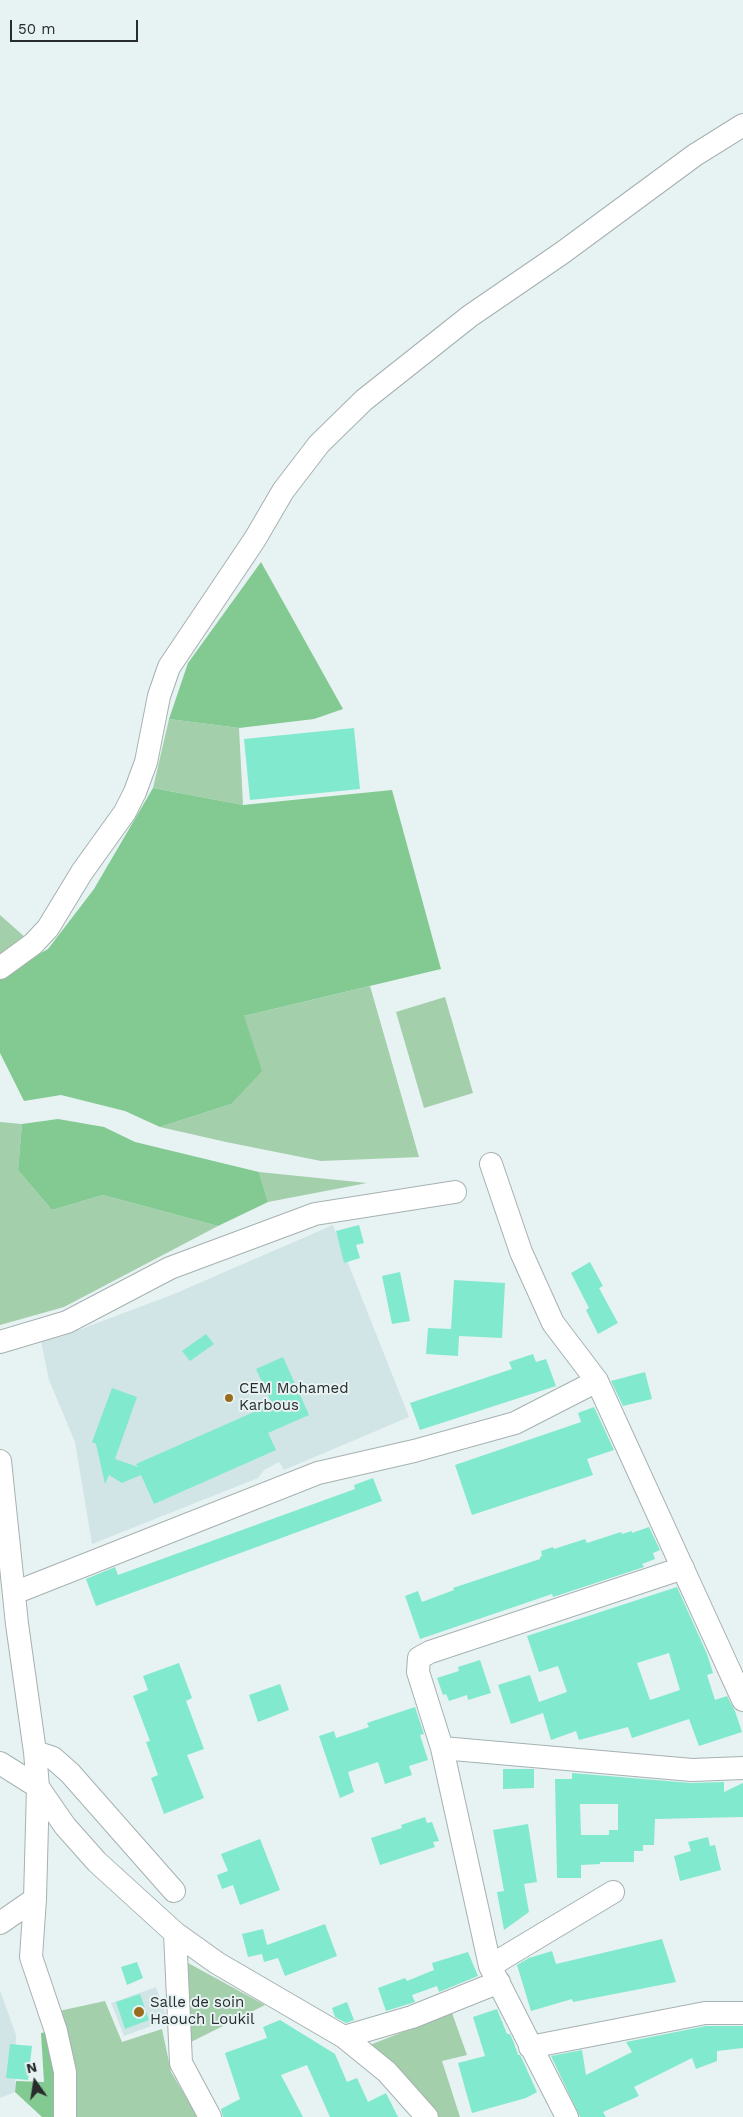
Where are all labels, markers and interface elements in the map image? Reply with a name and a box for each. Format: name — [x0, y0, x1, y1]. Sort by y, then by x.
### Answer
scale bar — [12, 10, 140, 42]
text: 50 m — [18, 20, 55, 38]
place label: CEM Mohamed Karbous — [239, 1380, 349, 1415]
marker: CEM Mohamed Karbous — [223, 1392, 235, 1404]
place label: Salle de soin Haouch Loukil — [150, 1994, 255, 2029]
marker: Salle de soin Haouch Loukil — [132, 2005, 146, 2019]
north arrow — [10, 2057, 60, 2107]
text: N — [25, 2058, 38, 2076]

